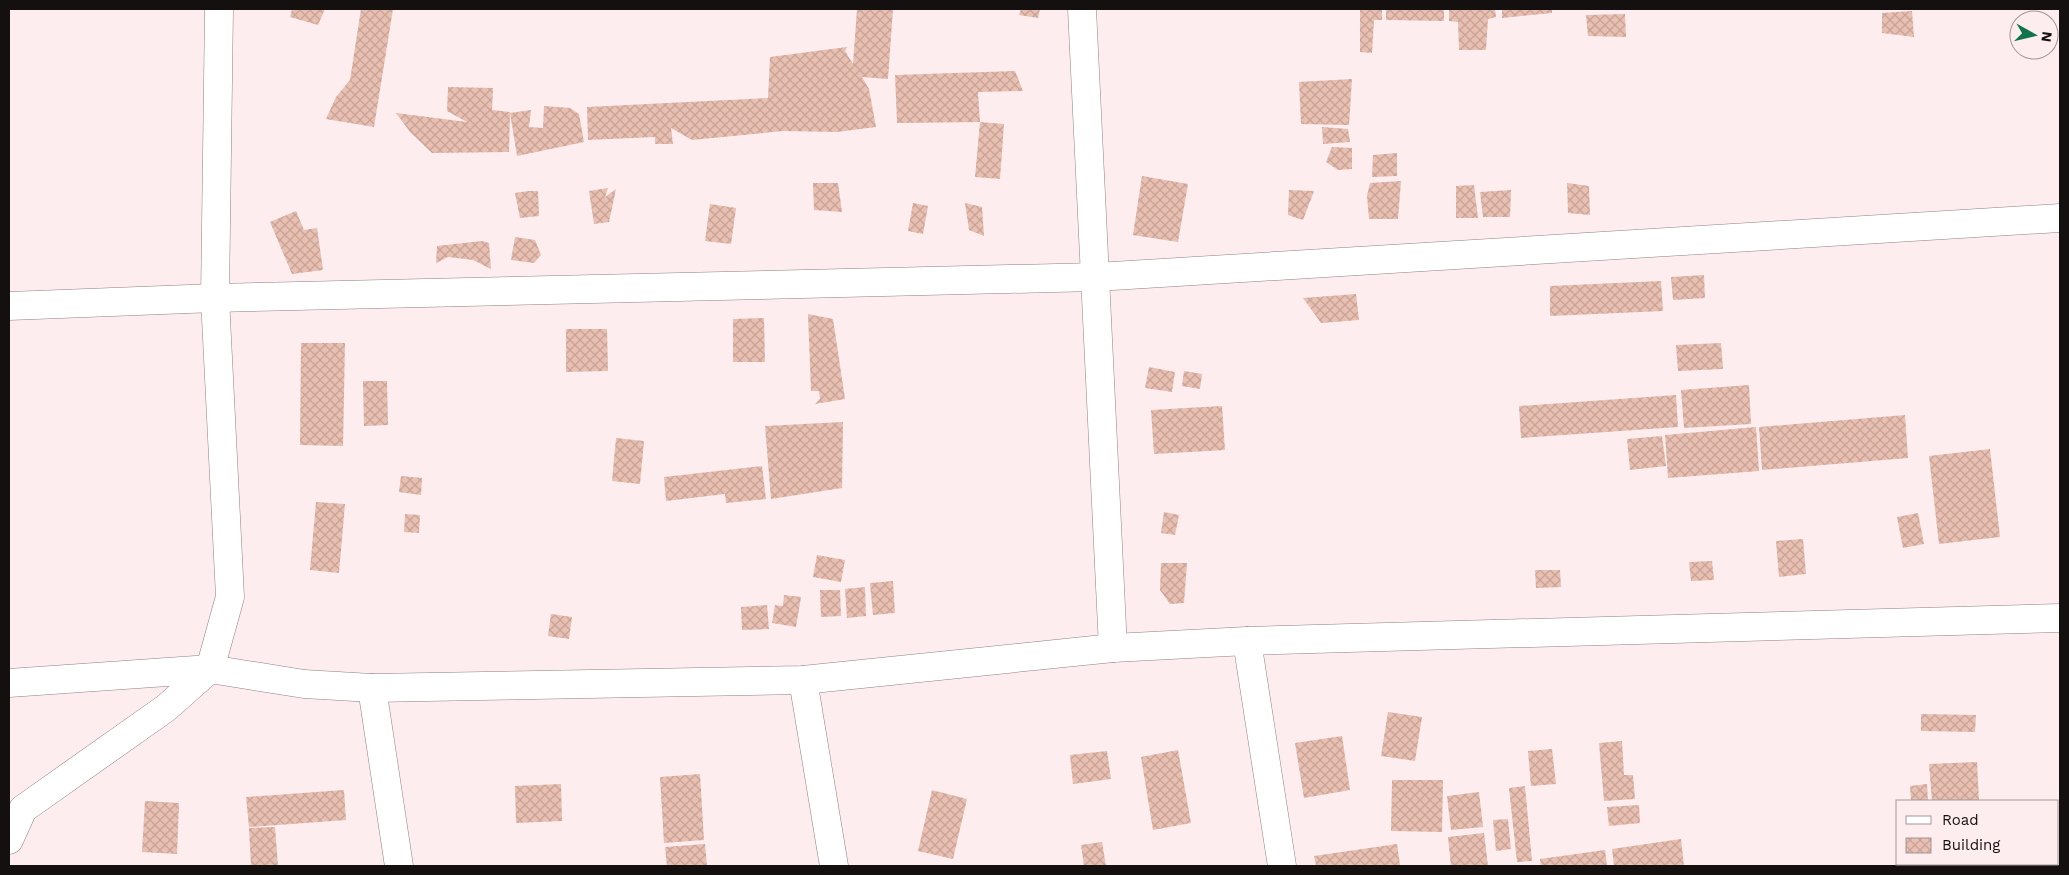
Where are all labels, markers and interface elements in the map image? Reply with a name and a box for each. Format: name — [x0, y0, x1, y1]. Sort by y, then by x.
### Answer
north arrow — [2009, 10, 2059, 60]
text: N — [2038, 31, 2056, 43]
legend — [1896, 800, 2059, 865]
text: Road — [1942, 811, 1979, 829]
text: Building — [1942, 836, 2000, 854]

